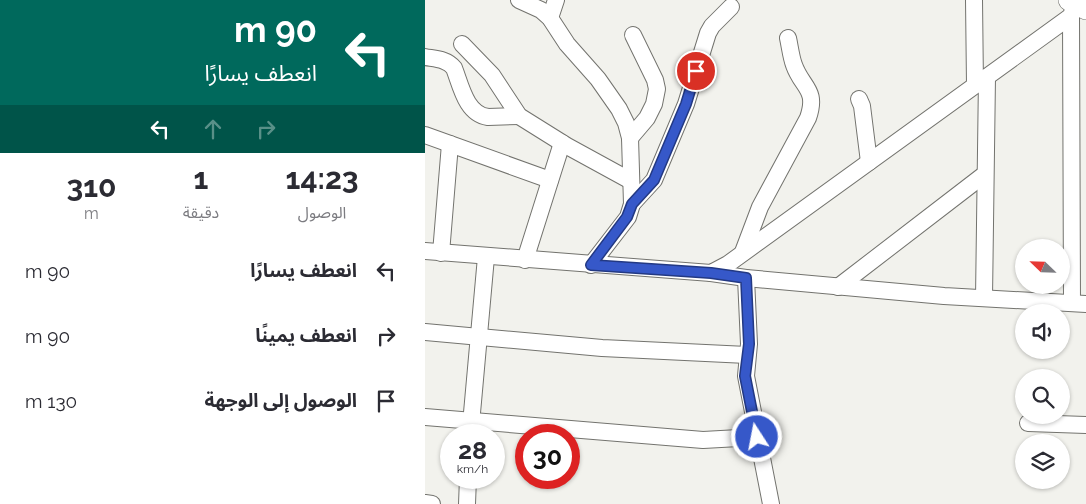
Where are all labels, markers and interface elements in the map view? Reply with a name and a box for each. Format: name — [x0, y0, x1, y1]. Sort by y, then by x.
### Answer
text: 90 m — [234, 9, 317, 50]
icon: left — [335, 20, 400, 85]
pin — [675, 50, 717, 92]
icon: arrive — [682, 57, 710, 85]
text: انعطف يسارًا — [205, 60, 317, 86]
icon: left — [146, 115, 174, 143]
icon: ahead — [199, 115, 227, 143]
icon: right — [252, 115, 280, 143]
text: 1 — [194, 161, 208, 196]
text: 14:23 — [286, 161, 359, 196]
text: 310 — [66, 169, 116, 204]
text: دقيقة — [183, 203, 219, 222]
text: الوصول — [298, 203, 346, 222]
text: m — [84, 204, 99, 223]
north arrow — [1015, 239, 1070, 294]
map controls — [1015, 239, 1070, 489]
icon: left — [372, 257, 400, 285]
text: انعطف يسارًا — [250, 259, 357, 281]
text: 90 m — [25, 260, 70, 282]
button: sound — [1015, 304, 1070, 359]
icon: right — [372, 322, 400, 350]
text: انعطف يمينًا — [255, 324, 357, 346]
text: 90 m — [25, 325, 70, 347]
button: search — [1015, 369, 1070, 424]
icon: arrive — [372, 387, 400, 415]
text: الوصول إلى الوجهة — [204, 389, 357, 411]
text: 130 m — [25, 390, 77, 412]
position arrow — [730, 410, 782, 462]
speed limit sign: 30 — [515, 424, 580, 489]
button: layers — [1015, 434, 1070, 489]
text: 28 — [458, 435, 487, 465]
text: km/h — [457, 462, 488, 476]

